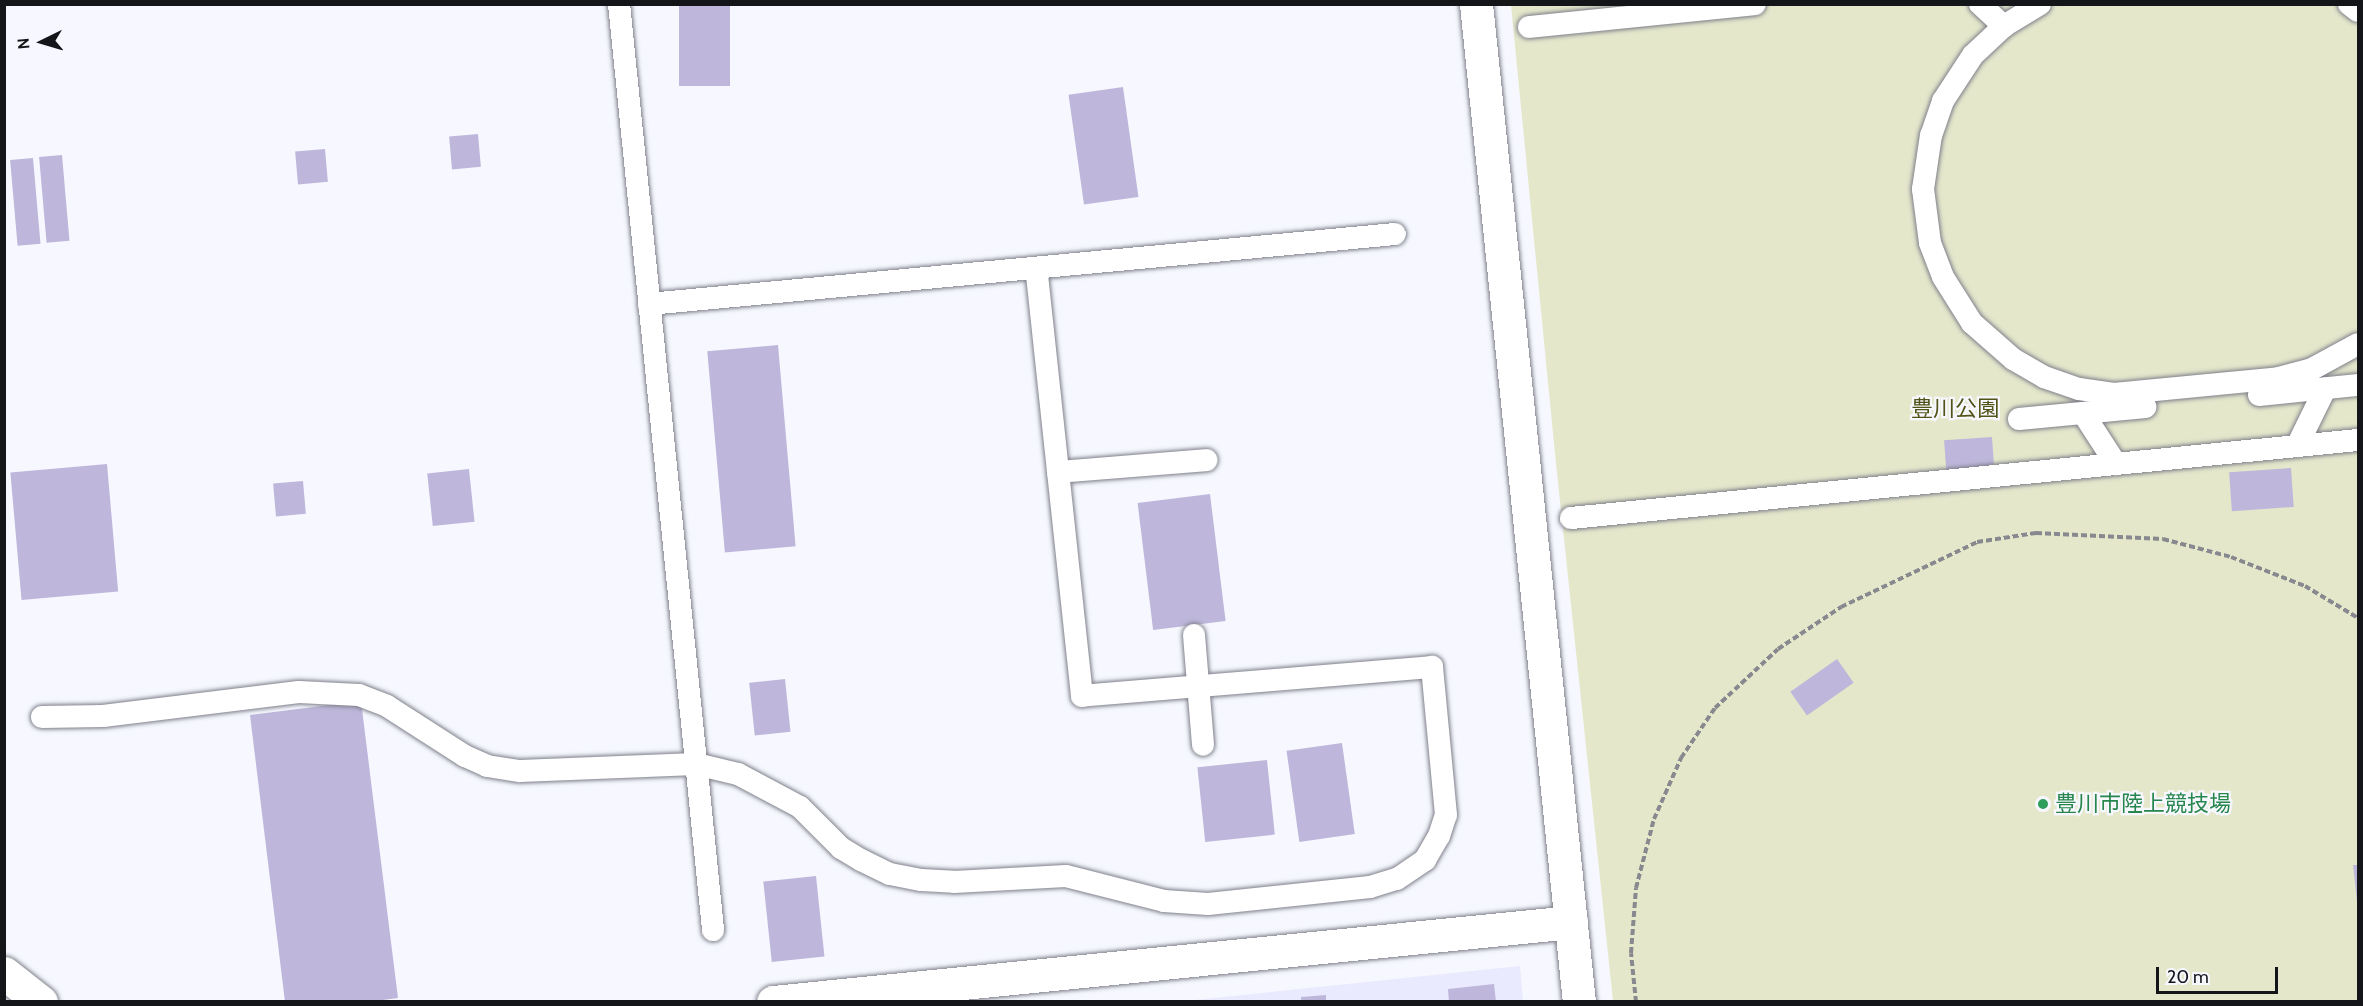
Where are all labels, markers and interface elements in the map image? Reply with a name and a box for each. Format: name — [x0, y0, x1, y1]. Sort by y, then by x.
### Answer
north arrow — [12, 12, 72, 72]
text: N — [14, 37, 34, 50]
park label: 豊川公園 — [1911, 396, 1999, 422]
place label: 豊川市陸上競技場 — [2055, 791, 2231, 817]
marker: 豊川市陸上競技場 — [2036, 797, 2050, 811]
scale bar — [2159, 955, 2280, 993]
text: 20 m — [2167, 966, 2209, 988]

